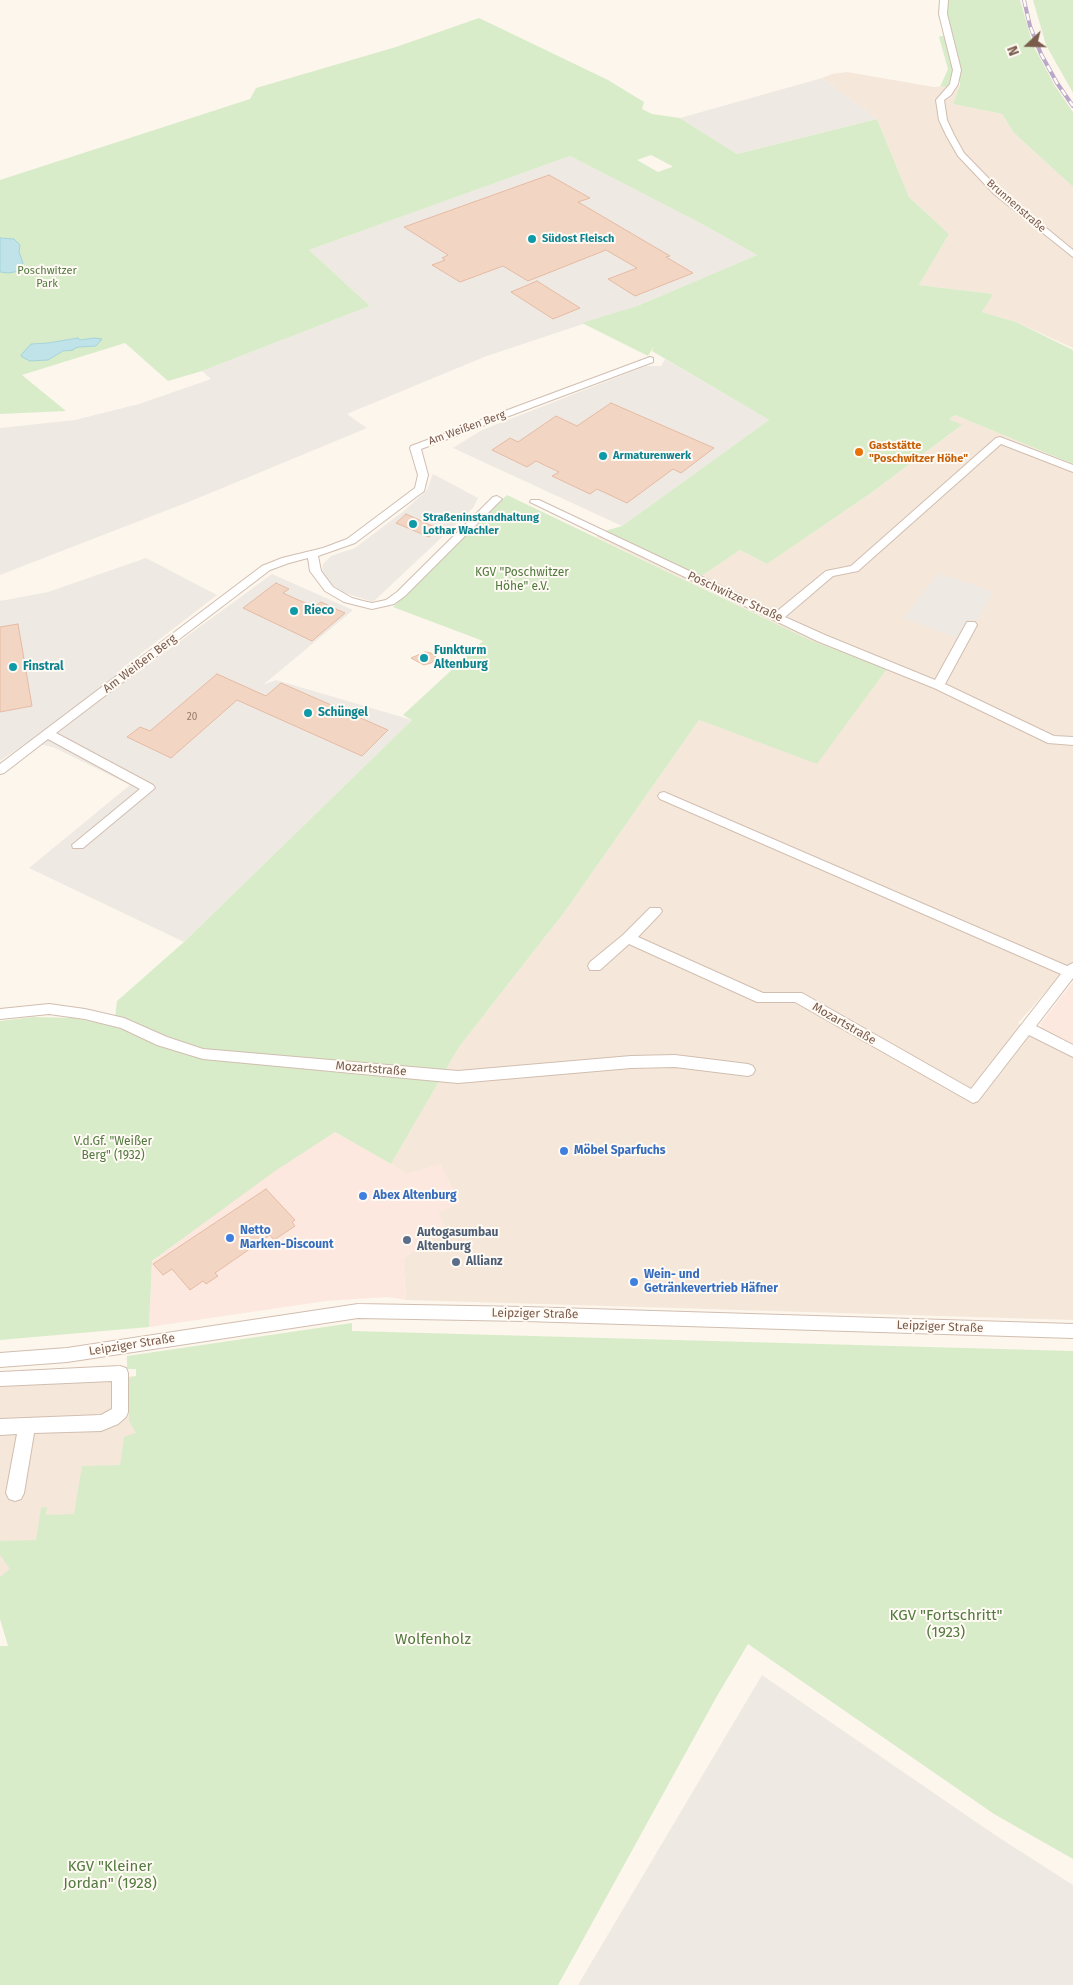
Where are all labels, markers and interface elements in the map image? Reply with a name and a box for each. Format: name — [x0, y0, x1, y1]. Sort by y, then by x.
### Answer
north arrow — [1003, 20, 1053, 70]
text: N — [1004, 43, 1023, 58]
street label: Brunnenstraße — [984, 177, 1048, 235]
place label: Südost Fleisch — [542, 232, 614, 246]
marker: Südost Fleisch — [526, 233, 538, 245]
park label: Poschwitzer Park — [17, 264, 77, 290]
street label: Am Weißen Berg — [427, 408, 507, 448]
place label: Gaststätte "Poschwitzer Höhe" — [869, 439, 968, 465]
marker: Gaststätte "Poschwitzer Höhe" — [853, 446, 865, 458]
place label: Armaturenwerk — [613, 449, 691, 463]
marker: Armaturenwerk — [597, 450, 609, 462]
place label: Straßeninstandhaltung Lothar Wachler — [423, 511, 539, 537]
marker: Straßeninstandhaltung Lothar Wachler — [407, 518, 419, 530]
park label: KGV "Poschwitzer Höhe" e.V. — [475, 566, 569, 594]
street label: Poschwitzer Straße — [685, 569, 785, 625]
place label: Rieco — [304, 604, 334, 618]
marker: Rieco — [288, 605, 300, 617]
street label: Am Weißen Berg — [100, 632, 180, 696]
place label: Funkturm Altenburg — [434, 644, 488, 672]
marker: Funkturm Altenburg — [418, 652, 430, 664]
place label: Finstral — [23, 660, 64, 674]
marker: Finstral — [7, 661, 19, 673]
place label: Schüngel — [318, 706, 368, 720]
marker: Schüngel — [302, 707, 314, 719]
house number: 20 — [187, 711, 197, 723]
street label: Mozartstraße — [810, 1000, 878, 1048]
street label: Mozartstraße — [335, 1059, 407, 1079]
park label: V.d.Gf. "Weißer Berg" (1932) — [74, 1135, 152, 1163]
place label: Möbel Sparfuchs — [574, 1144, 666, 1158]
marker: Möbel Sparfuchs — [558, 1145, 570, 1157]
place label: Abex Altenburg — [373, 1189, 457, 1203]
marker: Abex Altenburg — [357, 1190, 369, 1202]
place label: Netto Marken-Discount — [240, 1224, 334, 1252]
place label: Autogasumbau Altenburg — [417, 1226, 498, 1254]
marker: Netto Marken-Discount — [224, 1232, 236, 1244]
marker: Autogasumbau Altenburg — [401, 1234, 413, 1246]
place label: Allianz — [466, 1255, 503, 1269]
marker: Allianz — [450, 1256, 462, 1268]
place label: Wein- und Getränkevertrieb Häfner — [644, 1268, 778, 1296]
marker: Wein- und Getränkevertrieb Häfner — [628, 1276, 640, 1288]
street label: Leipziger Straße — [491, 1306, 579, 1322]
street label: Leipziger Straße — [896, 1318, 984, 1336]
street label: Leipziger Straße — [88, 1331, 176, 1359]
park label: KGV "Fortschritt" (1923) — [890, 1607, 1002, 1642]
park label: Wolfenholz — [395, 1631, 471, 1649]
park label: KGV "Kleiner Jordan" (1928) — [63, 1858, 157, 1893]

